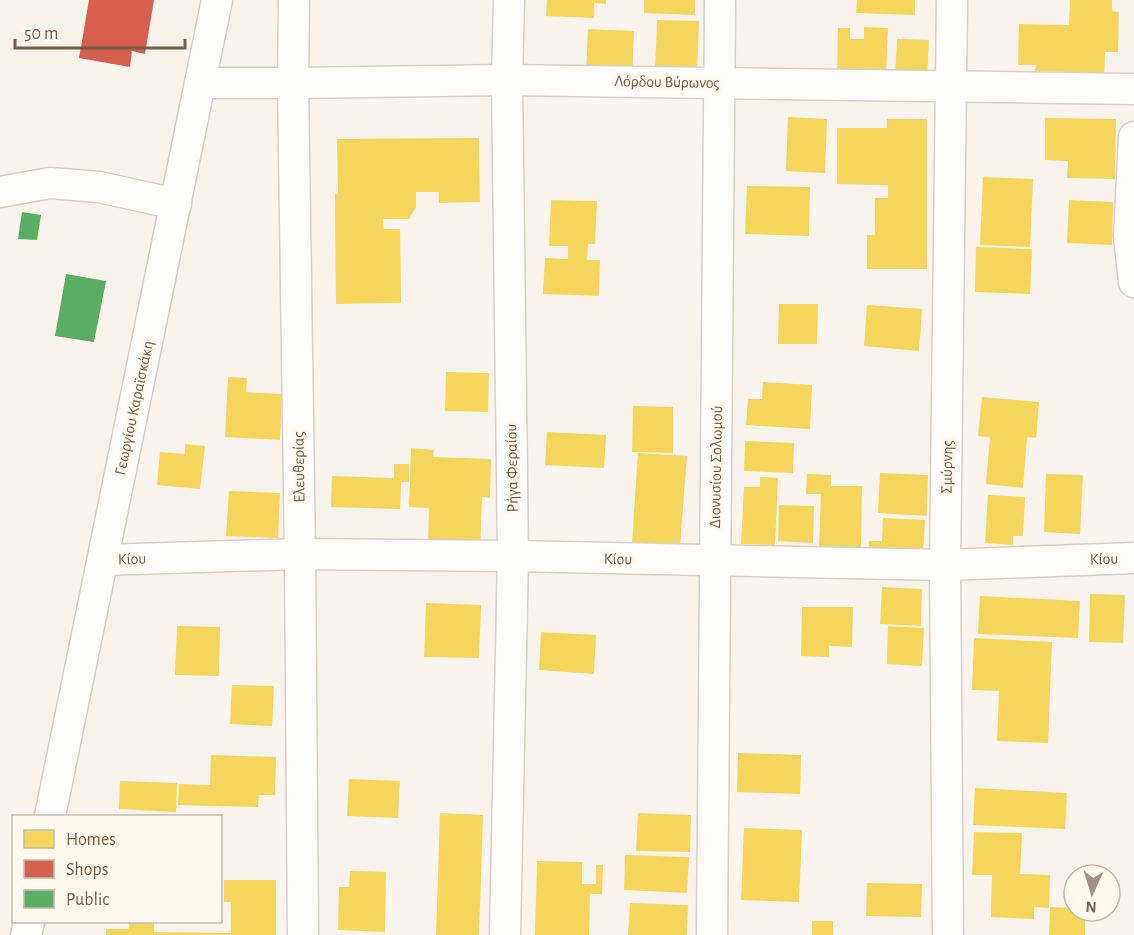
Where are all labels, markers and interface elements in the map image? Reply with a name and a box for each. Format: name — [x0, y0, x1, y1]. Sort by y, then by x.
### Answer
scale bar — [15, 12, 184, 50]
text: 50 m — [24, 25, 58, 43]
street label: Λόρδου Βύρωνος — [614, 73, 720, 92]
street label: Γεωργίου Καραϊσκάκη — [112, 339, 156, 477]
street label: Διονυσίου Σολωμού — [707, 405, 725, 529]
street label: Ρήγα Φεραίου — [503, 424, 521, 512]
street label: Ελευθερίας — [290, 431, 309, 503]
street label: Σμύρνης — [939, 440, 956, 494]
street label: Κίου — [118, 551, 146, 567]
street label: Κίου — [604, 551, 632, 567]
street label: Κίου — [1090, 551, 1118, 567]
legend — [12, 815, 222, 923]
text: Homes — [66, 831, 116, 849]
text: Shops — [66, 861, 108, 879]
north arrow — [1062, 863, 1122, 923]
text: Public — [66, 891, 109, 909]
text: N — [1085, 899, 1097, 915]

